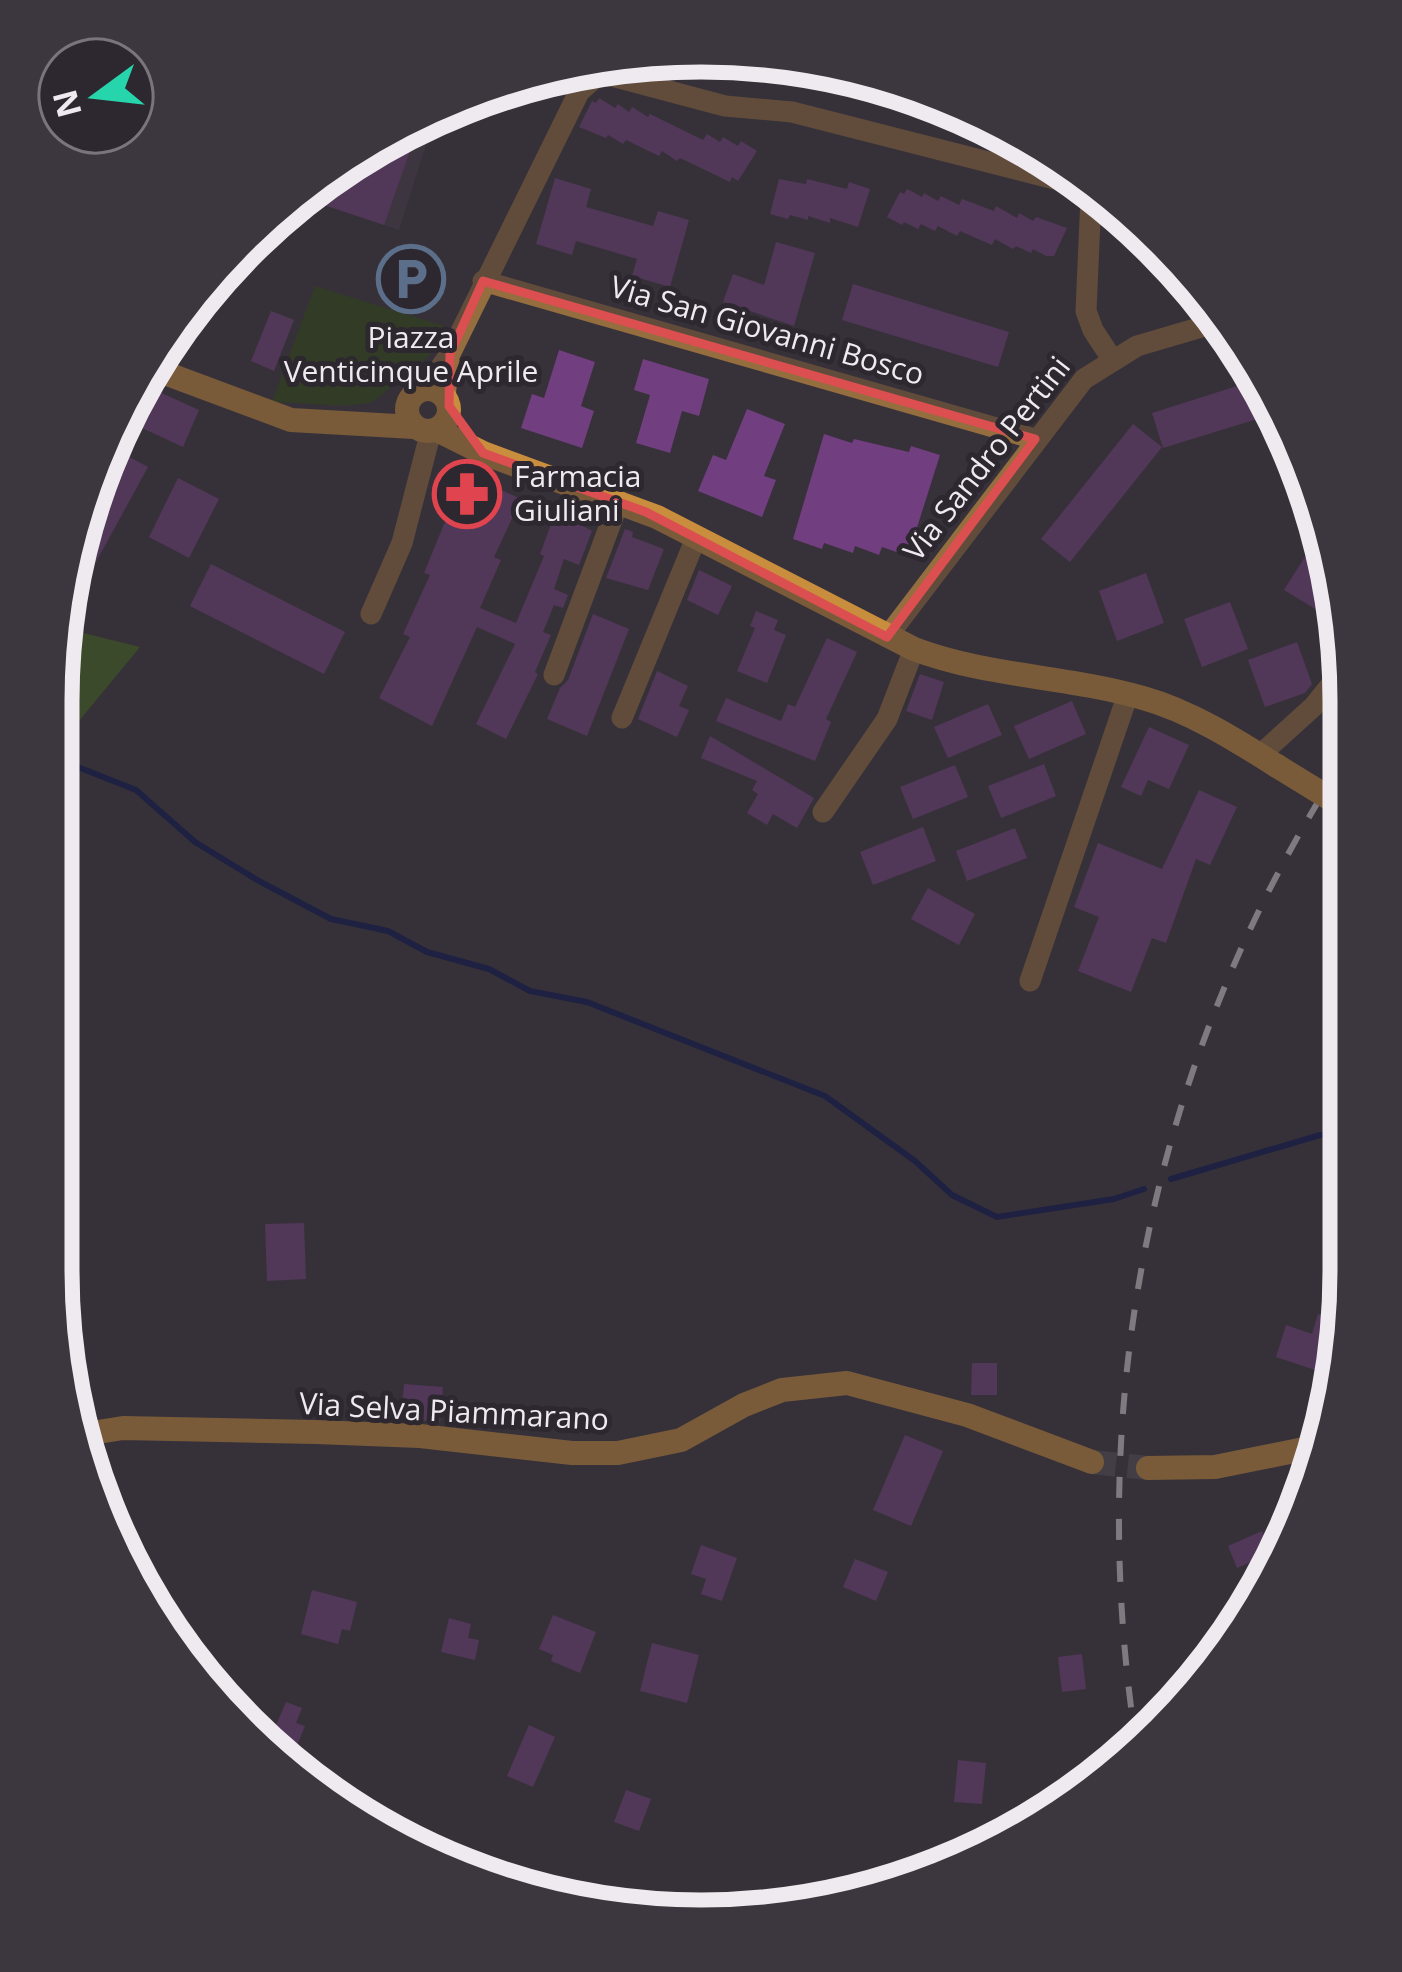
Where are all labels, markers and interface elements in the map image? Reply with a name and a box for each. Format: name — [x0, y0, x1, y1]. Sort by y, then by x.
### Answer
north arrow — [36, 36, 156, 156]
text: N — [41, 85, 92, 123]
parking icon: Piazza Venticinque Aprile — [376, 244, 446, 314]
street label: Via San Giovanni Bosco — [606, 265, 929, 394]
place label: Piazza Venticinque Aprile — [284, 316, 538, 391]
street label: Via Sandro Pertini — [893, 347, 1079, 569]
place label: Farmacia Giuliani — [514, 455, 641, 530]
pharmacy icon: Farmacia Giuliani — [432, 459, 502, 529]
street label: Via Selva Piammarano — [298, 1382, 610, 1439]

